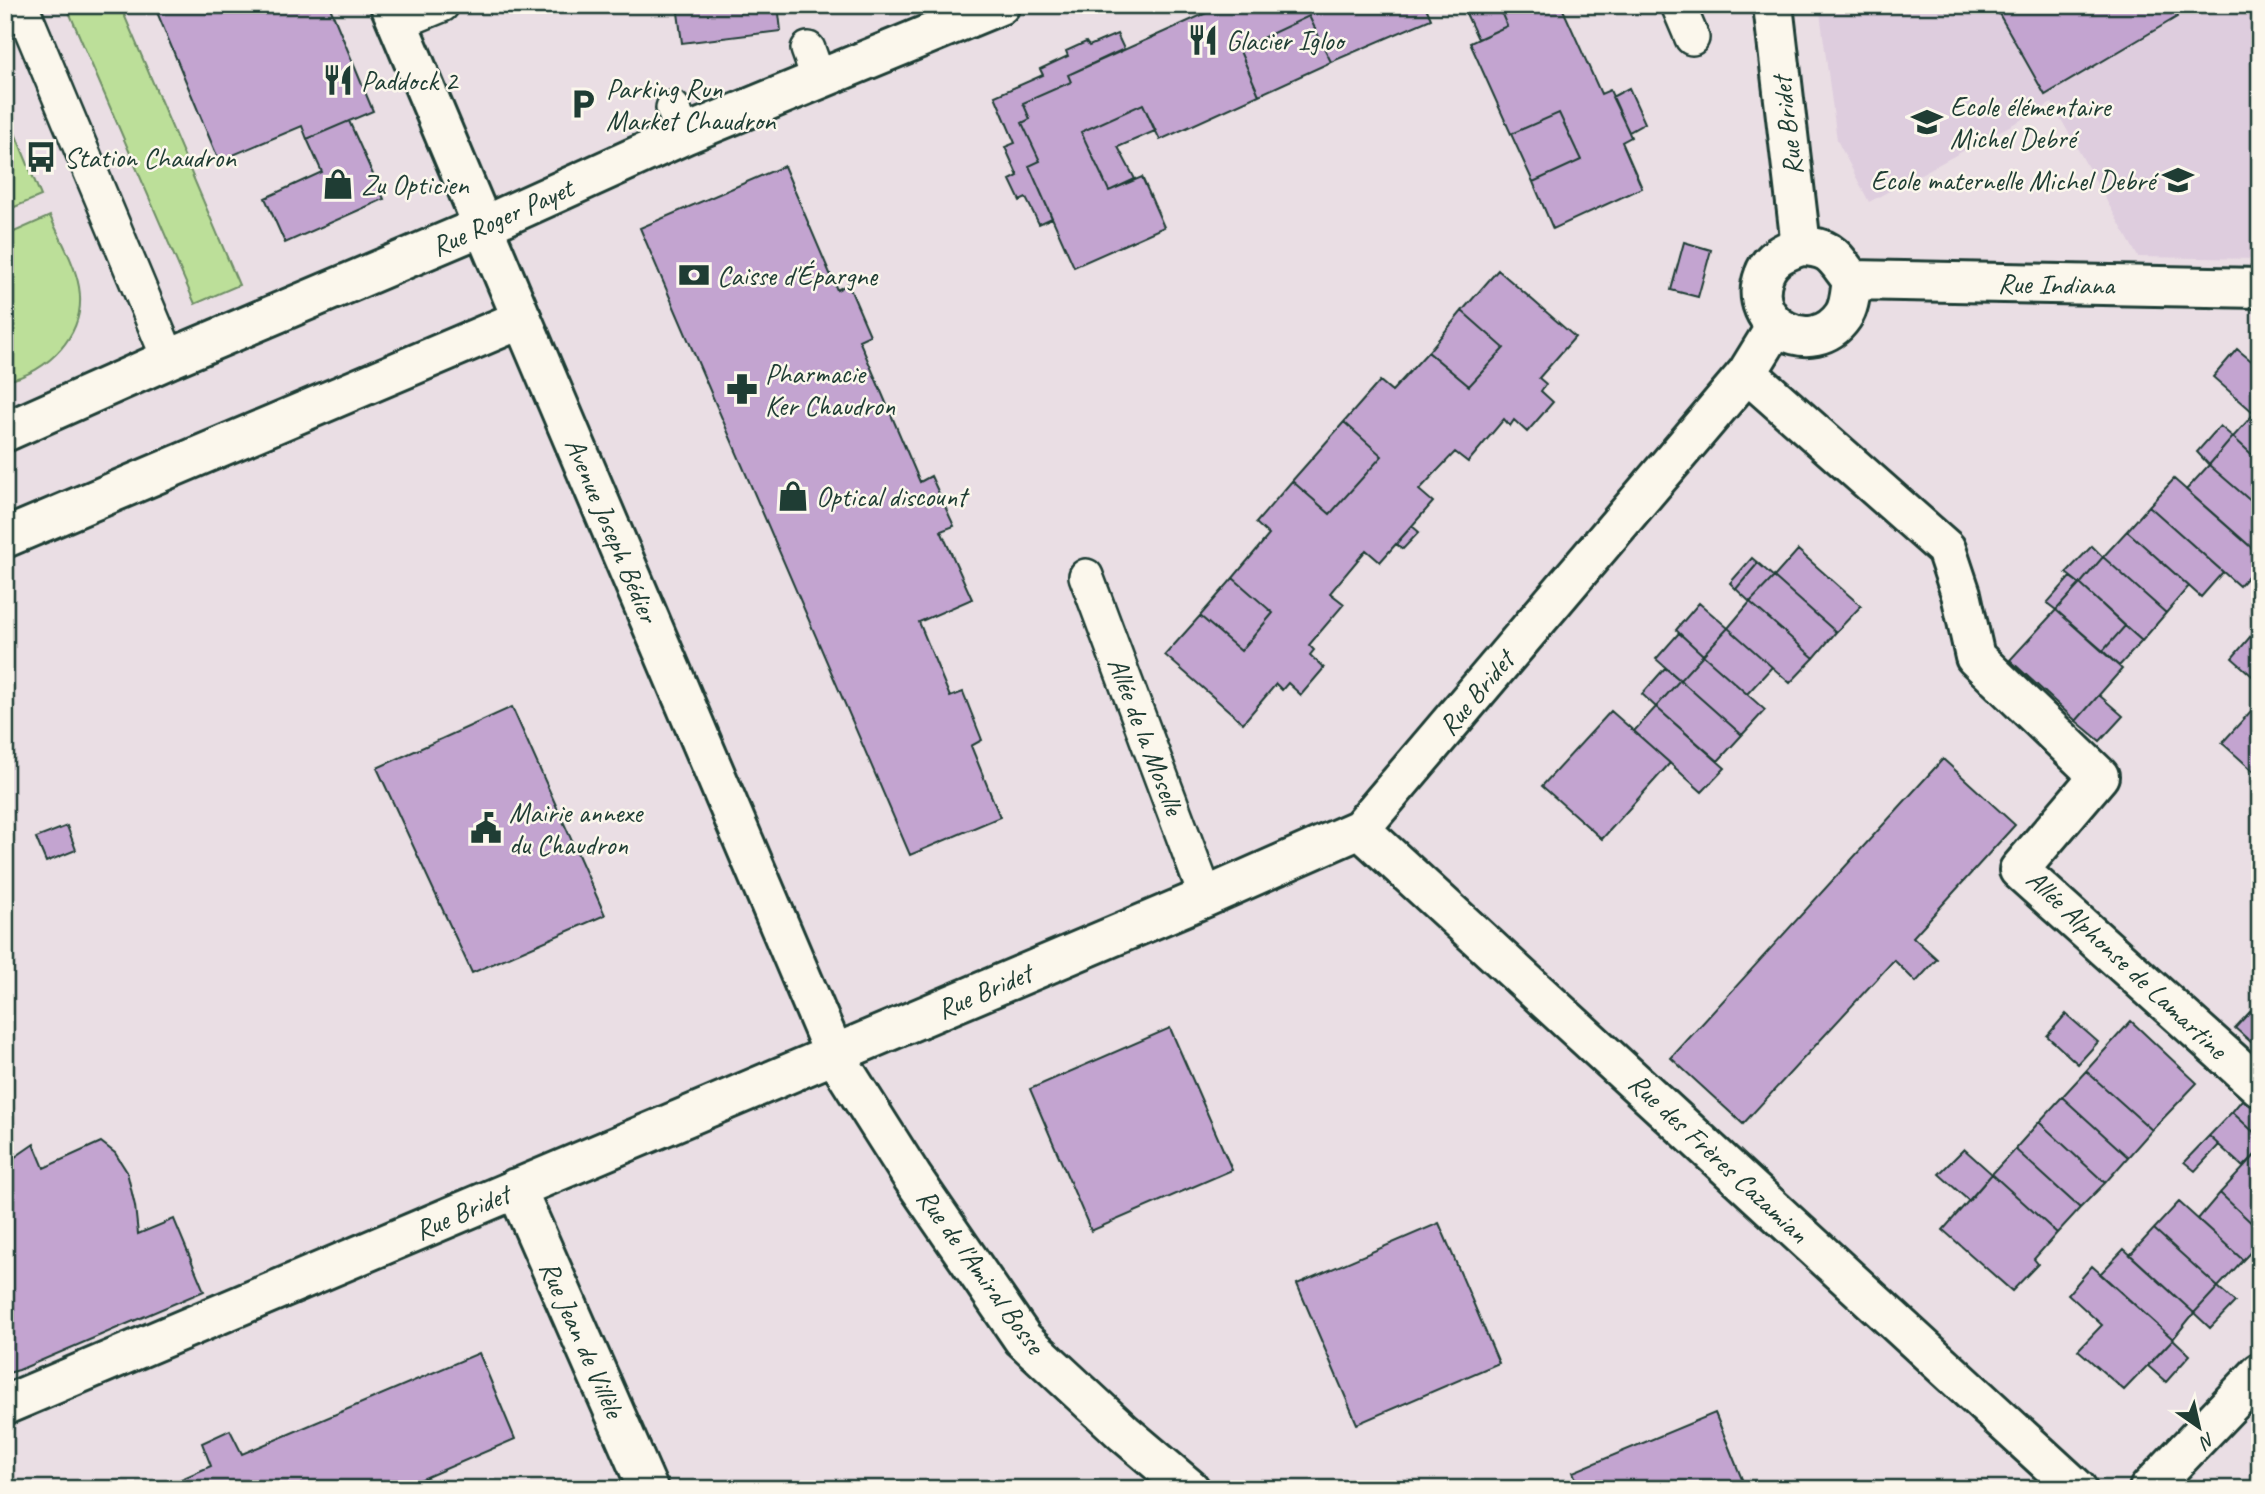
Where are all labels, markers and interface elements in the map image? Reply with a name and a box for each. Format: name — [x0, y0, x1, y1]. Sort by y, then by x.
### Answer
restaurant icon: Glacier Igloo — [1186, 23, 1220, 57]
place label: Glacier Igloo — [1226, 23, 1346, 58]
restaurant icon: Paddock 2 — [321, 63, 355, 97]
place label: Paddock 2 — [361, 63, 459, 98]
place label: Parking Run Market Chaudron — [606, 71, 777, 138]
street label: Rue Bridet — [1763, 71, 1810, 177]
parking icon: Parking Run Market Chaudron — [566, 87, 600, 121]
place label: Ecole élémentaire Michel Debré — [1950, 89, 2112, 156]
school or university icon: Ecole élémentaire Michel Debré — [1910, 105, 1944, 139]
bus stop icon: Station Chaudron — [24, 140, 58, 174]
place label: Station Chaudron — [64, 140, 237, 175]
place label: Ecole maternelle Michel Debré — [1871, 163, 2159, 198]
school or university icon: Ecole maternelle Michel Debré — [2161, 163, 2195, 197]
shop icon: Zu Opticien — [321, 167, 355, 201]
place label: Zu Opticien — [361, 167, 470, 202]
street label: Rue Roger Payet — [426, 169, 581, 264]
bank icon: Caisse d'Épargne — [677, 258, 711, 292]
place label: Caisse d'Épargne — [717, 258, 879, 293]
street label: Rue Indiana — [1998, 265, 2116, 303]
place label: Pharmacie Ker Chaudron — [765, 356, 896, 423]
pharmacy icon: Pharmacie Ker Chaudron — [725, 372, 759, 406]
street label: Avenue Joseph Bédier — [557, 432, 667, 629]
shop icon: Optical discount — [776, 479, 810, 513]
place label: Optical discount — [816, 479, 970, 514]
street label: Rue Bridet — [1431, 641, 1524, 742]
street label: Allée de la Moselle — [1100, 652, 1193, 821]
place label: Mairie annexe du Chaudron — [509, 795, 644, 862]
public building icon: Mairie annexe du Chaudron — [469, 811, 503, 845]
street label: Allée Alphonse de Lamartine — [2019, 862, 2236, 1067]
street label: Rue Bridet — [931, 954, 1040, 1027]
street label: Rue des Frères Cazamian — [1622, 1065, 1817, 1251]
street label: Rue Bridet — [409, 1175, 518, 1248]
street label: Rue de l'Amiral Bosse — [909, 1182, 1054, 1362]
street label: Rue Jean de Villèle — [532, 1255, 633, 1425]
north arrow — [2164, 1392, 2234, 1462]
text: N — [2194, 1427, 2220, 1455]

